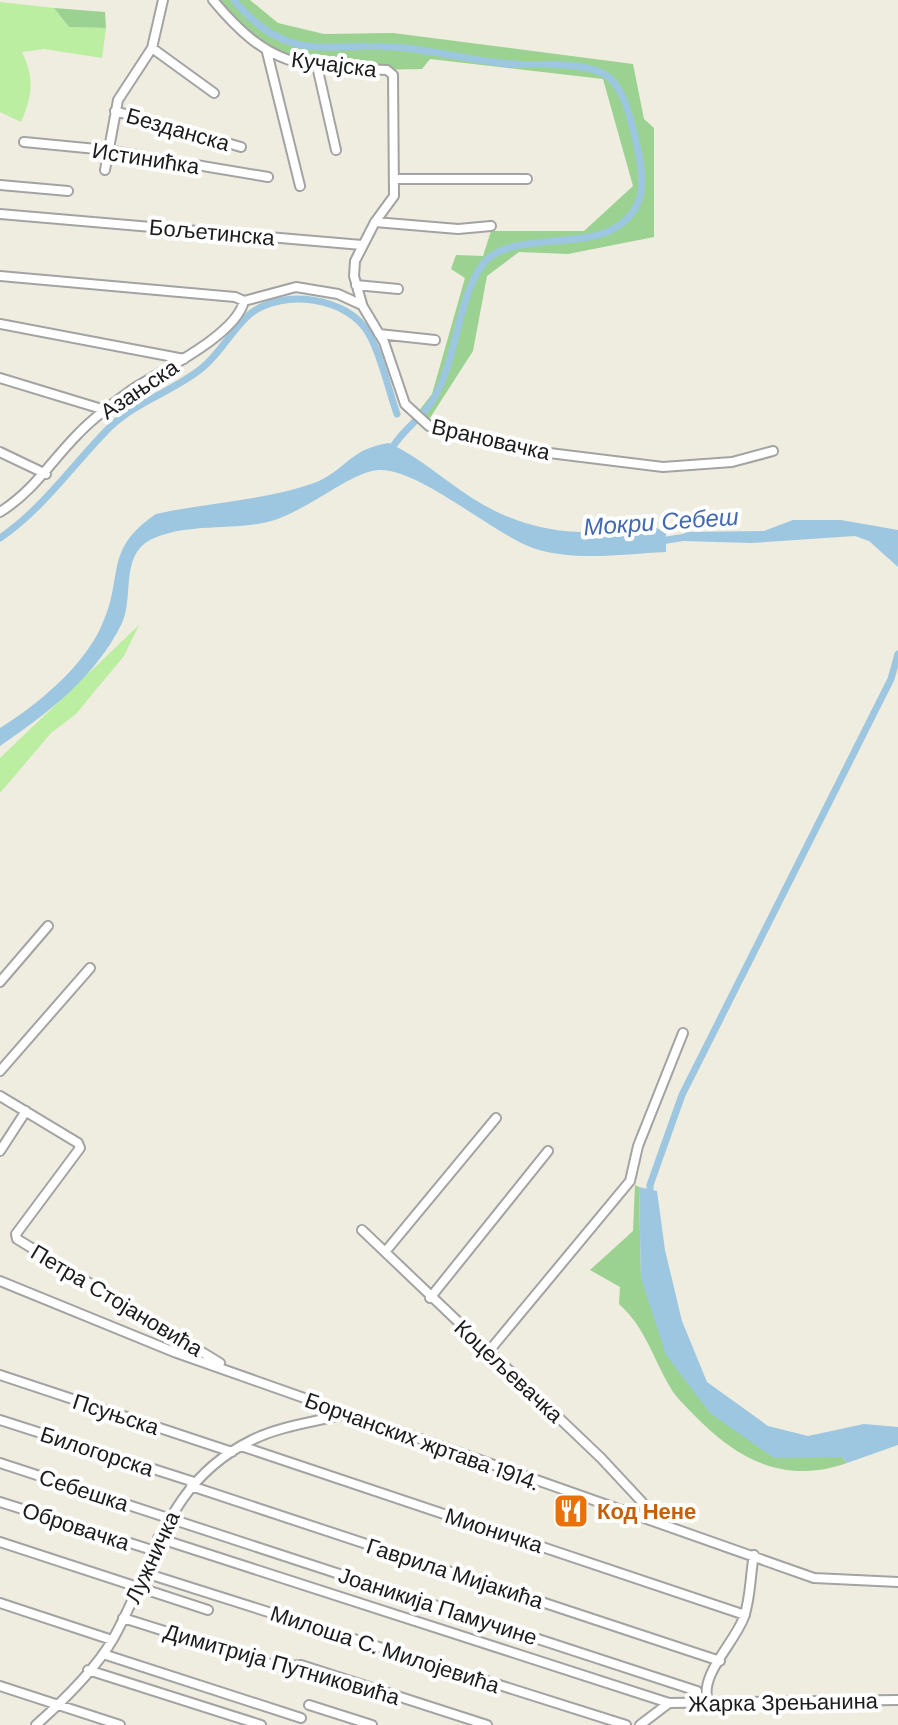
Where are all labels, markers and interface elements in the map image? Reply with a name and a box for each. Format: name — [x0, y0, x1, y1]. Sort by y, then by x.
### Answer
street label: Кучајска — [290, 45, 379, 84]
street label: Безданска — [123, 101, 234, 158]
street label: Истинићка — [90, 136, 202, 181]
street label: Бољетинска — [148, 213, 277, 252]
street label: Азањска — [95, 352, 185, 426]
street label: Врановачка — [429, 412, 554, 467]
water label: Мокри Себеш — [582, 501, 740, 542]
street label: Петра Стојановића — [25, 1238, 209, 1364]
street label: Коцељевачка — [448, 1313, 570, 1430]
street label: Борчанских жртава 1914. — [301, 1386, 543, 1497]
street label: Псуњска — [69, 1387, 163, 1442]
street label: Билогорска — [37, 1420, 158, 1484]
street label: Себешка — [35, 1462, 133, 1519]
restaurant icon: Код Нене — [552, 1492, 590, 1530]
street label: Обровачка — [18, 1496, 134, 1558]
place label: Код Нене — [597, 1497, 696, 1526]
street label: Мионичка — [441, 1501, 547, 1560]
street label: Лужничка — [118, 1506, 187, 1608]
street label: Гаврила Мијакића — [363, 1531, 548, 1616]
street label: Јоаникија Памучине — [335, 1561, 541, 1652]
street label: Милоша С. Милојевића — [267, 1599, 504, 1700]
street label: Димитрија Путниковића — [161, 1617, 404, 1712]
street label: Жарка Зрењанина — [688, 1686, 879, 1719]

